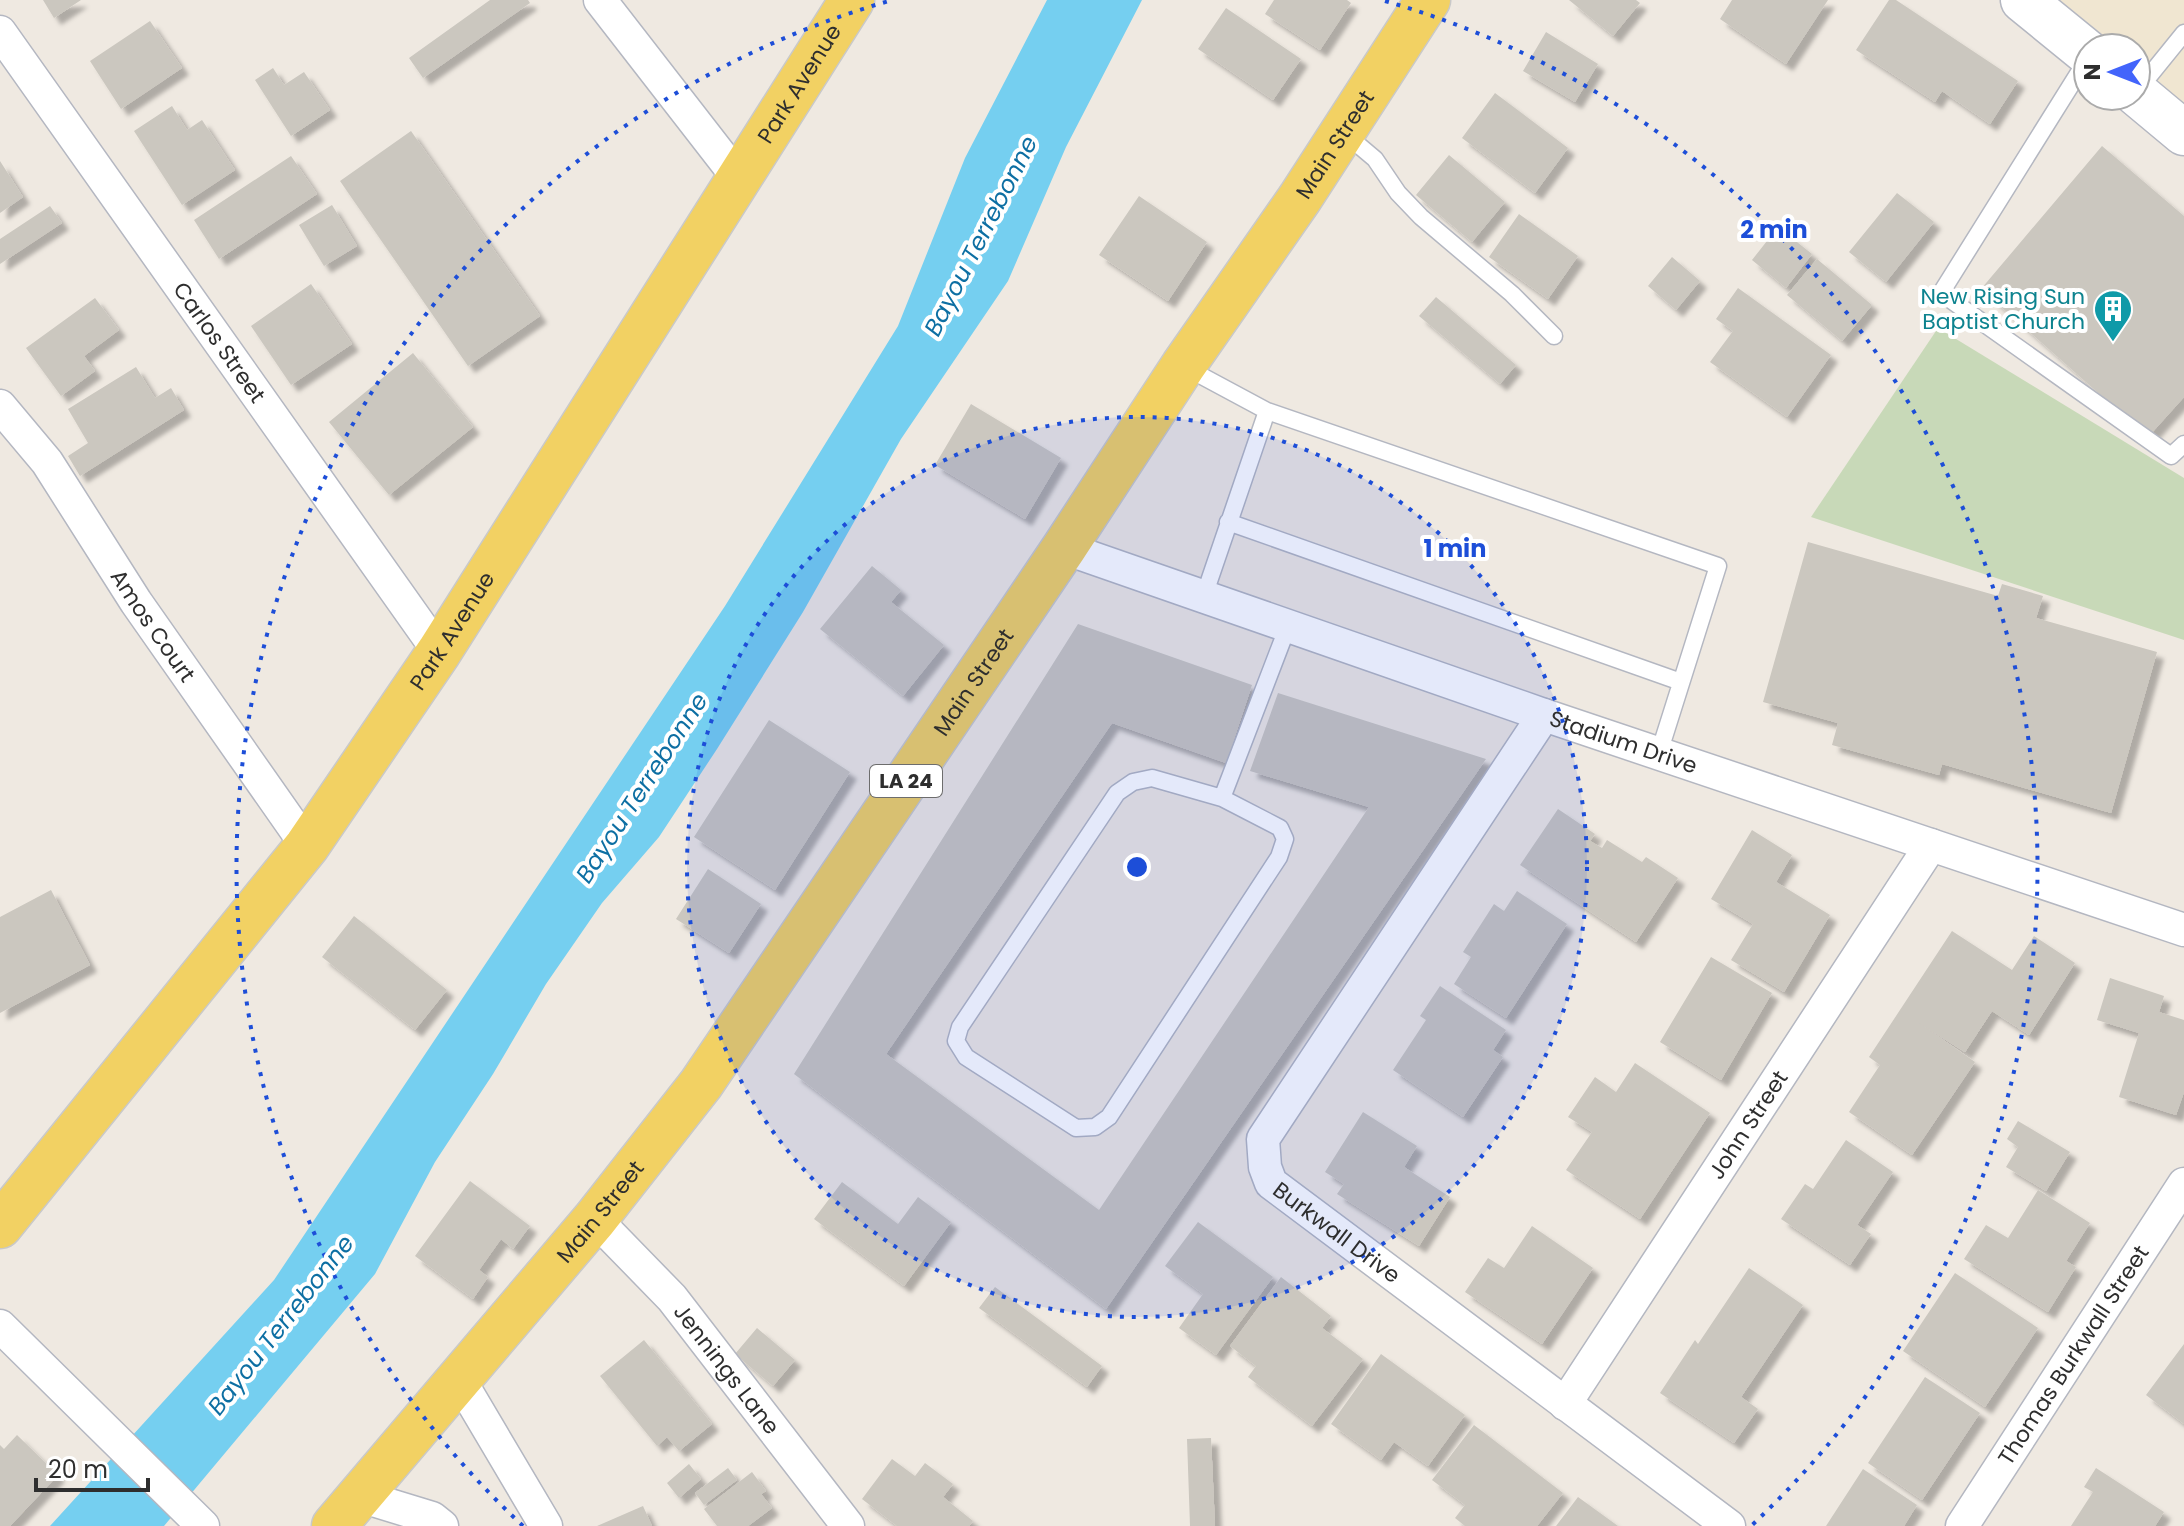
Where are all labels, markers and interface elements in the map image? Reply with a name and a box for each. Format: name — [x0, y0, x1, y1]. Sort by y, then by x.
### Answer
street label: Park Avenue — [750, 18, 849, 149]
north arrow — [2072, 32, 2152, 112]
text: N — [2077, 64, 2108, 80]
street label: Main Street — [1289, 84, 1382, 205]
water label: Bayou Terrebonne — [916, 130, 1045, 341]
text: 2 min — [1740, 213, 1808, 246]
street label: Carlos Street — [166, 276, 273, 409]
place label: New Rising Sun Baptist Church — [1920, 281, 2085, 337]
building icon: New Rising Sun Baptist Church — [2092, 288, 2134, 343]
text: 1 min — [1424, 532, 1486, 565]
street label: Amos Court — [103, 563, 202, 688]
street label: Park Avenue — [402, 566, 502, 697]
street label: Main Street — [926, 622, 1021, 742]
water label: Bayou Terrebonne — [568, 686, 715, 889]
street label: Stadium Drive — [1545, 703, 1701, 781]
road number: LA 24 — [870, 765, 942, 797]
centre of rings — [1123, 853, 1151, 881]
street label: John Street — [1701, 1064, 1795, 1185]
street label: Main Street — [549, 1154, 651, 1270]
street label: Burkwall Drive — [1266, 1175, 1407, 1291]
water label: Bayou Terrebonne — [200, 1228, 361, 1422]
street label: Thomas Burkwall Street — [1991, 1239, 2156, 1471]
street label: Jennings Lane — [666, 1298, 787, 1441]
scale bar — [36, 1442, 148, 1492]
text: 20 m — [48, 1453, 108, 1486]

